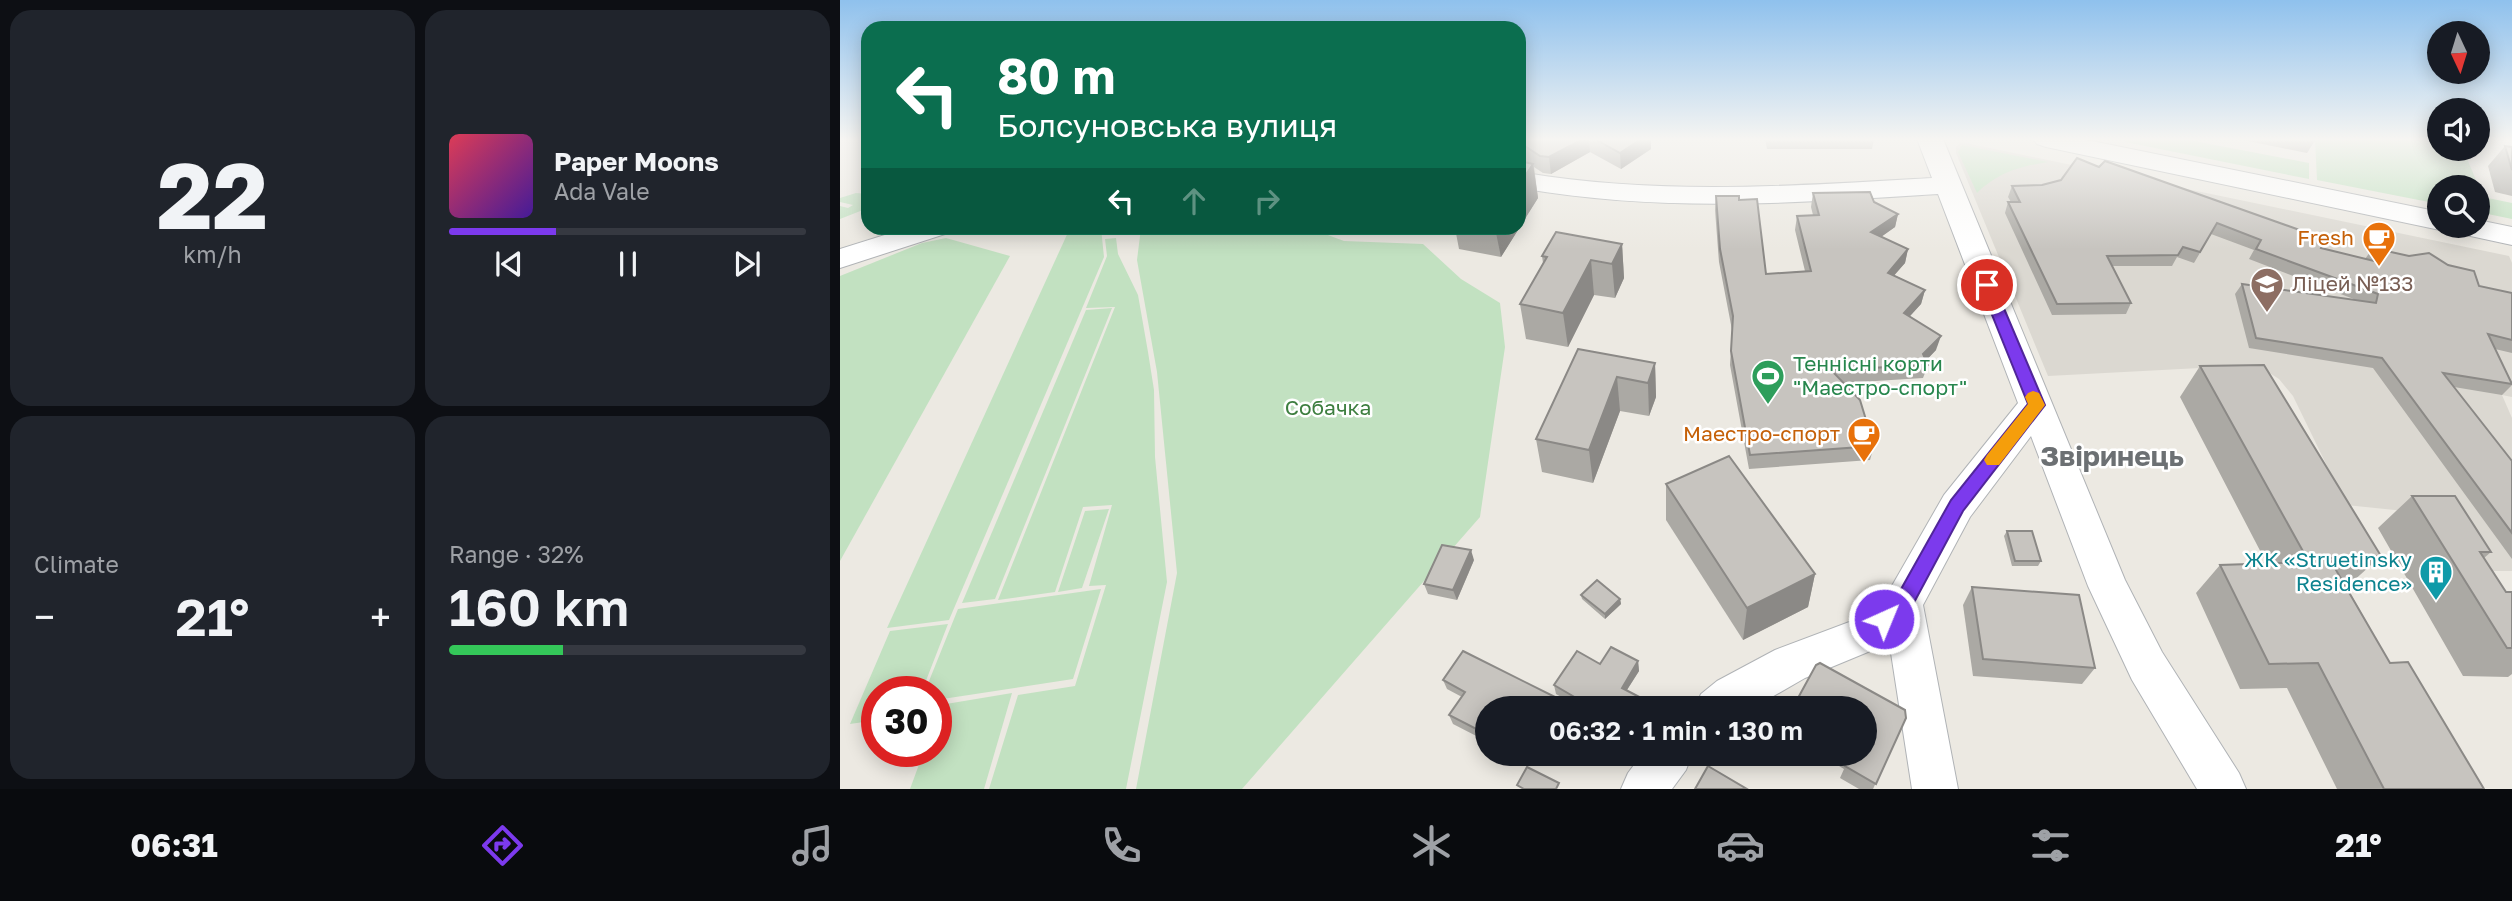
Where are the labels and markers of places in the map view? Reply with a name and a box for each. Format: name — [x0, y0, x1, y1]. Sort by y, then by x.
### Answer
cafe icon: Fresh — [2360, 219, 2398, 268]
place label: Fresh — [2297, 224, 2354, 250]
pin — [1957, 255, 2017, 315]
school or university icon: Ліцей №133 — [2248, 265, 2286, 314]
place label: Ліцей №133 — [2292, 270, 2414, 296]
place label: Теннісні корти "Маестро-спорт" — [1793, 350, 1967, 400]
sports icon: Теннісні корти "Маестро-спорт" — [1749, 357, 1787, 406]
cafe icon: Маестро-спорт — [1845, 415, 1883, 464]
place label: Маестро-спорт — [1683, 420, 1840, 446]
place label: ЖК «Struetinsky Residence» — [2244, 546, 2412, 596]
building icon: ЖК «Struetinsky Residence» — [2417, 553, 2455, 602]

